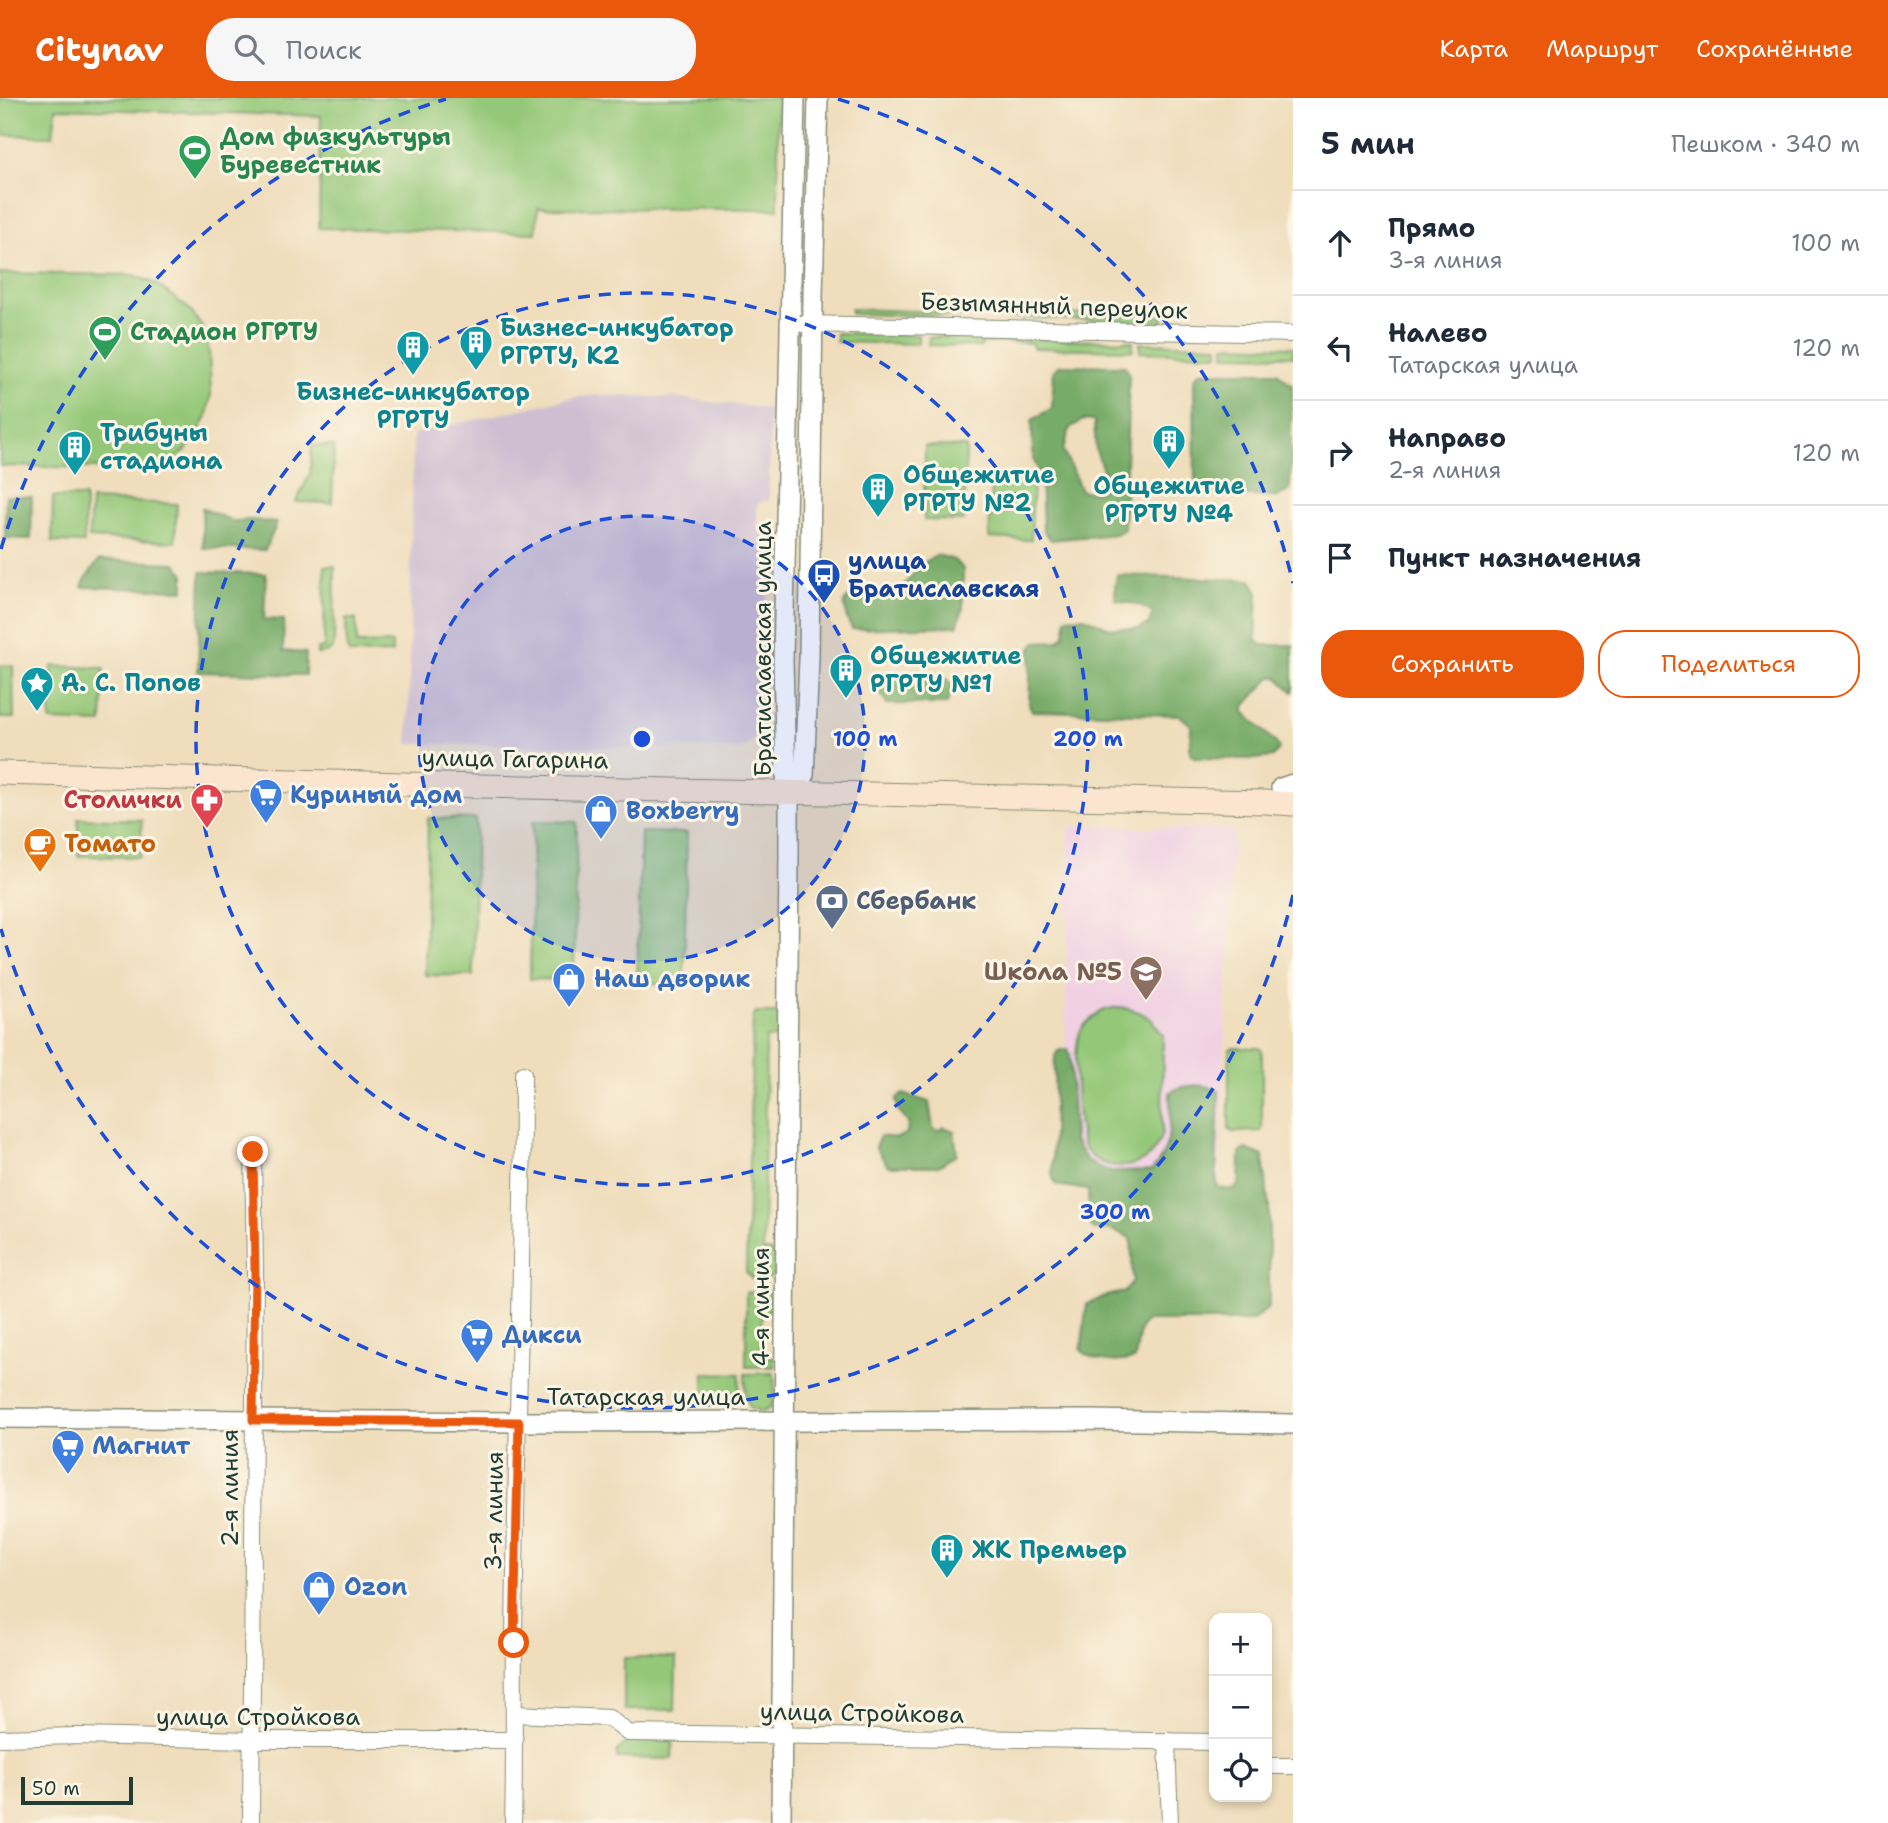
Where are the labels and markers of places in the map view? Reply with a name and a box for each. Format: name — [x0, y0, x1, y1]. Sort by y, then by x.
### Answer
place label: Дом физкультуры Буревестник — [220, 121, 451, 181]
sports icon: Дом физкультуры Буревестник — [176, 132, 214, 181]
place label: Бизнес-инкубатор РГРТУ, К2 — [500, 312, 734, 372]
sports icon: Стадион РГРТУ — [86, 313, 124, 362]
place label: Стадион РГРТУ — [130, 316, 318, 348]
building icon: Бизнес-инкубатор РГРТУ, К2 — [457, 323, 495, 372]
building icon: Бизнес-инкубатор РГРТУ — [394, 328, 432, 377]
place label: Бизнес-инкубатор РГРТУ — [296, 376, 530, 436]
place label: Трибуны стадиона — [100, 417, 223, 477]
building icon: Общежитие РГРТУ №4 — [1150, 422, 1188, 471]
building icon: Трибуны стадиона — [56, 428, 94, 477]
place label: Общежитие РГРТУ №2 — [903, 459, 1055, 519]
building icon: Общежитие РГРТУ №2 — [859, 470, 897, 519]
place label: Общежитие РГРТУ №4 — [1093, 470, 1245, 530]
place label: улица Братиславская — [848, 545, 1040, 605]
bus stop icon: улица Братиславская — [805, 556, 843, 605]
place label: Общежитие РГРТУ №1 — [870, 640, 1022, 700]
building icon: Общежитие РГРТУ №1 — [827, 651, 865, 700]
place icon: А. С. Попов — [18, 664, 56, 713]
place label: А. С. Попов — [61, 667, 201, 699]
centre of rings — [630, 727, 654, 751]
supermarket icon: Куриный дом — [247, 776, 285, 825]
place label: Куриный дом — [290, 779, 462, 811]
pharmacy icon: Столички — [188, 781, 226, 830]
place label: Столички — [63, 784, 182, 816]
shop icon: Boxberry — [582, 792, 620, 841]
place label: Boxberry — [626, 795, 739, 827]
cafe icon: Томато — [21, 825, 59, 874]
place label: Томато — [64, 828, 156, 860]
bank icon: Сбербанк — [813, 882, 851, 931]
place label: Сбербанк — [856, 885, 976, 917]
school or university icon: Школа №5 — [1127, 953, 1165, 1002]
place label: Школа №5 — [984, 956, 1122, 988]
shop icon: Наш дворик — [550, 960, 588, 1009]
place label: Наш дворик — [594, 963, 750, 995]
supermarket icon: Дикси — [458, 1316, 496, 1365]
place label: Дикси — [502, 1319, 582, 1351]
supermarket icon: Магнит — [49, 1427, 87, 1476]
place label: Магнит — [92, 1430, 191, 1462]
building icon: ЖК Премьер — [928, 1531, 966, 1580]
place label: ЖК Премьер — [972, 1534, 1127, 1566]
shop icon: Ozon — [300, 1568, 338, 1617]
place label: Ozon — [344, 1571, 407, 1603]

